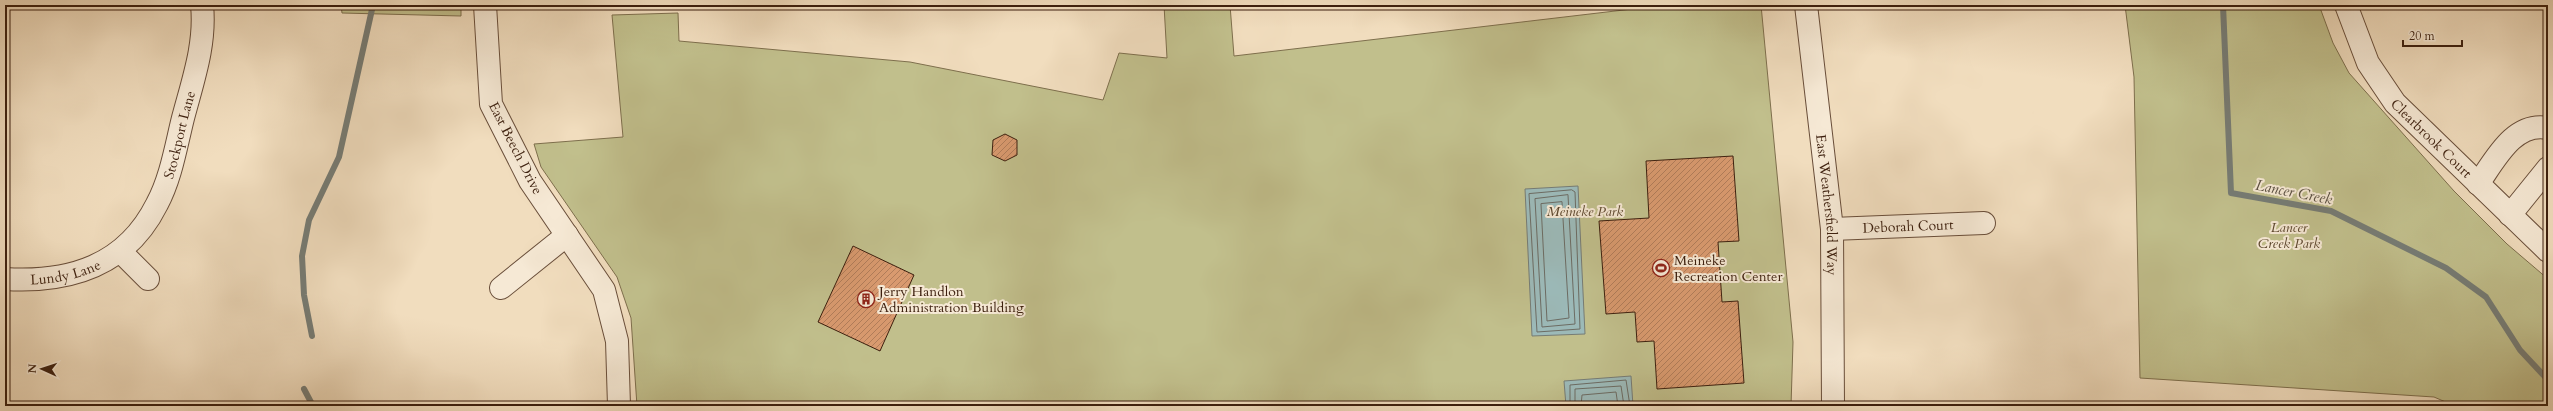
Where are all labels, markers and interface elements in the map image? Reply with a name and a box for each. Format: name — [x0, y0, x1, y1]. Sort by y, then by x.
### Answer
scale bar — [2403, 22, 2462, 48]
text: 20 m — [2409, 28, 2436, 44]
street label: Stockport Lane — [159, 89, 200, 181]
street label: Clearbrook Court — [2386, 95, 2476, 183]
street label: East Beech Drive — [484, 99, 547, 198]
street label: East Weathersfield Way — [1811, 133, 1841, 276]
water label: Lancer Creek — [2254, 175, 2335, 209]
park label: Meineke Park — [1547, 202, 1623, 221]
street label: Deborah Court — [1862, 215, 1954, 238]
park label: Lancer Creek Park — [2258, 218, 2320, 253]
place label: Meineke Recreation Center — [1674, 251, 1783, 286]
street label: Lundy Lane — [30, 255, 104, 289]
sports icon: Meineke Recreation Center — [1651, 258, 1671, 278]
place label: Jerry Handlon Administration Building — [877, 282, 1024, 317]
building icon: Jerry Handlon Administration Building — [856, 289, 876, 309]
north arrow — [22, 349, 62, 389]
text: N — [25, 363, 40, 374]

